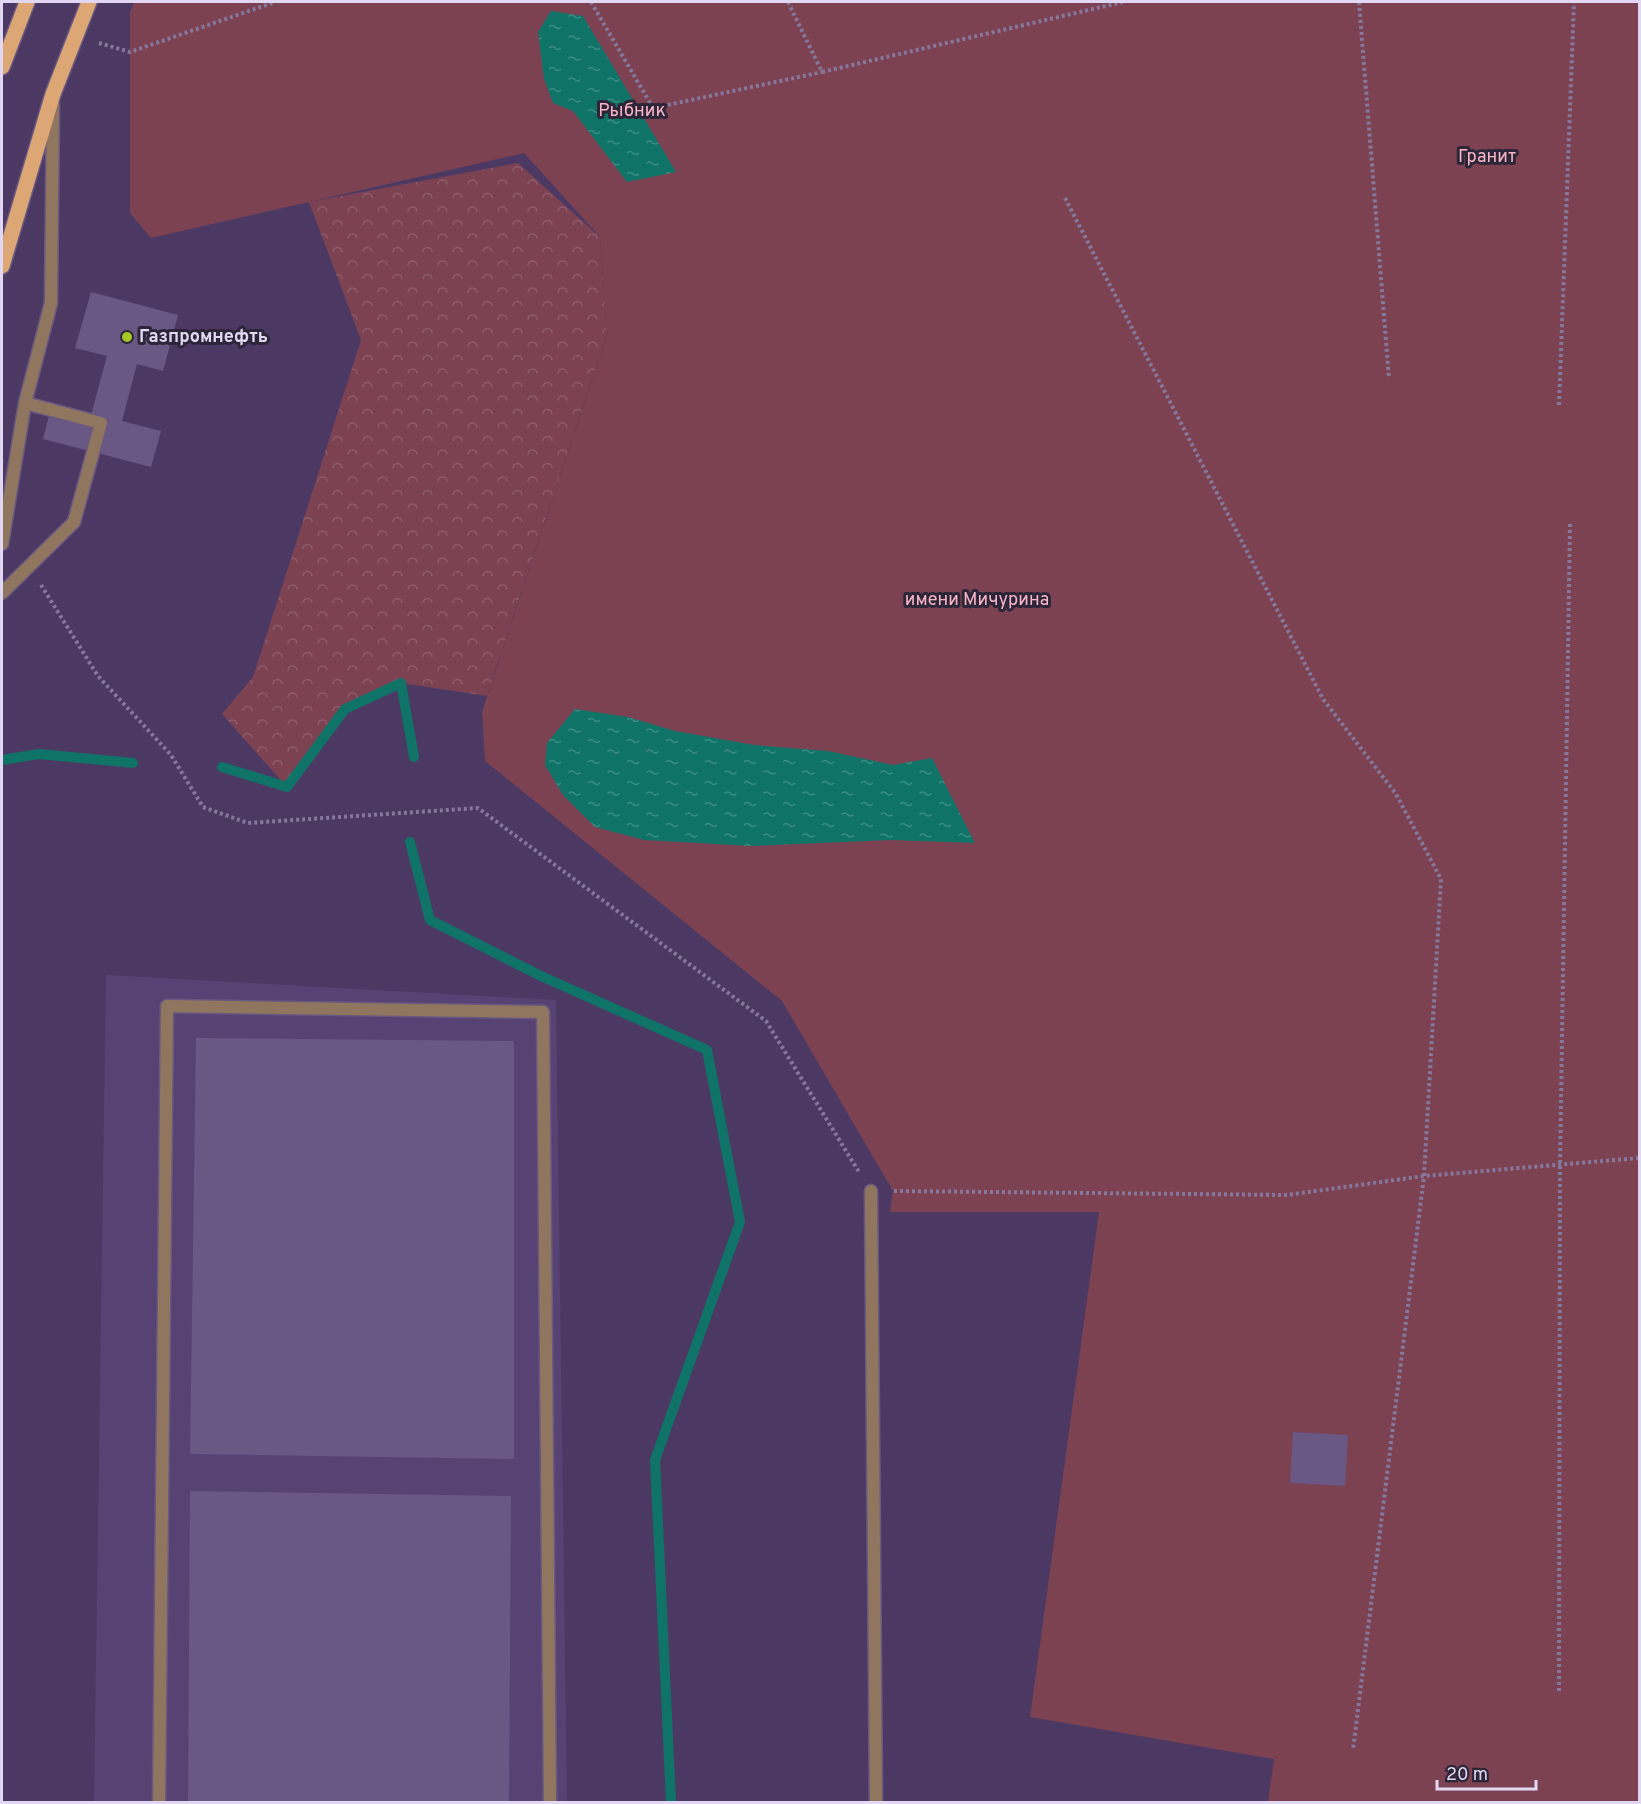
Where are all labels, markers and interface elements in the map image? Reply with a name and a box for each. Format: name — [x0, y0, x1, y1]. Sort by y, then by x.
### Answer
park label: Рыбник — [598, 100, 666, 123]
park label: Гранит — [1458, 146, 1516, 169]
place label: Газпромнефть — [139, 326, 268, 349]
marker: Газпромнефть — [120, 330, 134, 344]
park label: имени Мичурина — [905, 589, 1049, 612]
scale bar — [1437, 1753, 1536, 1791]
text: 20 m — [1446, 1764, 1488, 1787]

